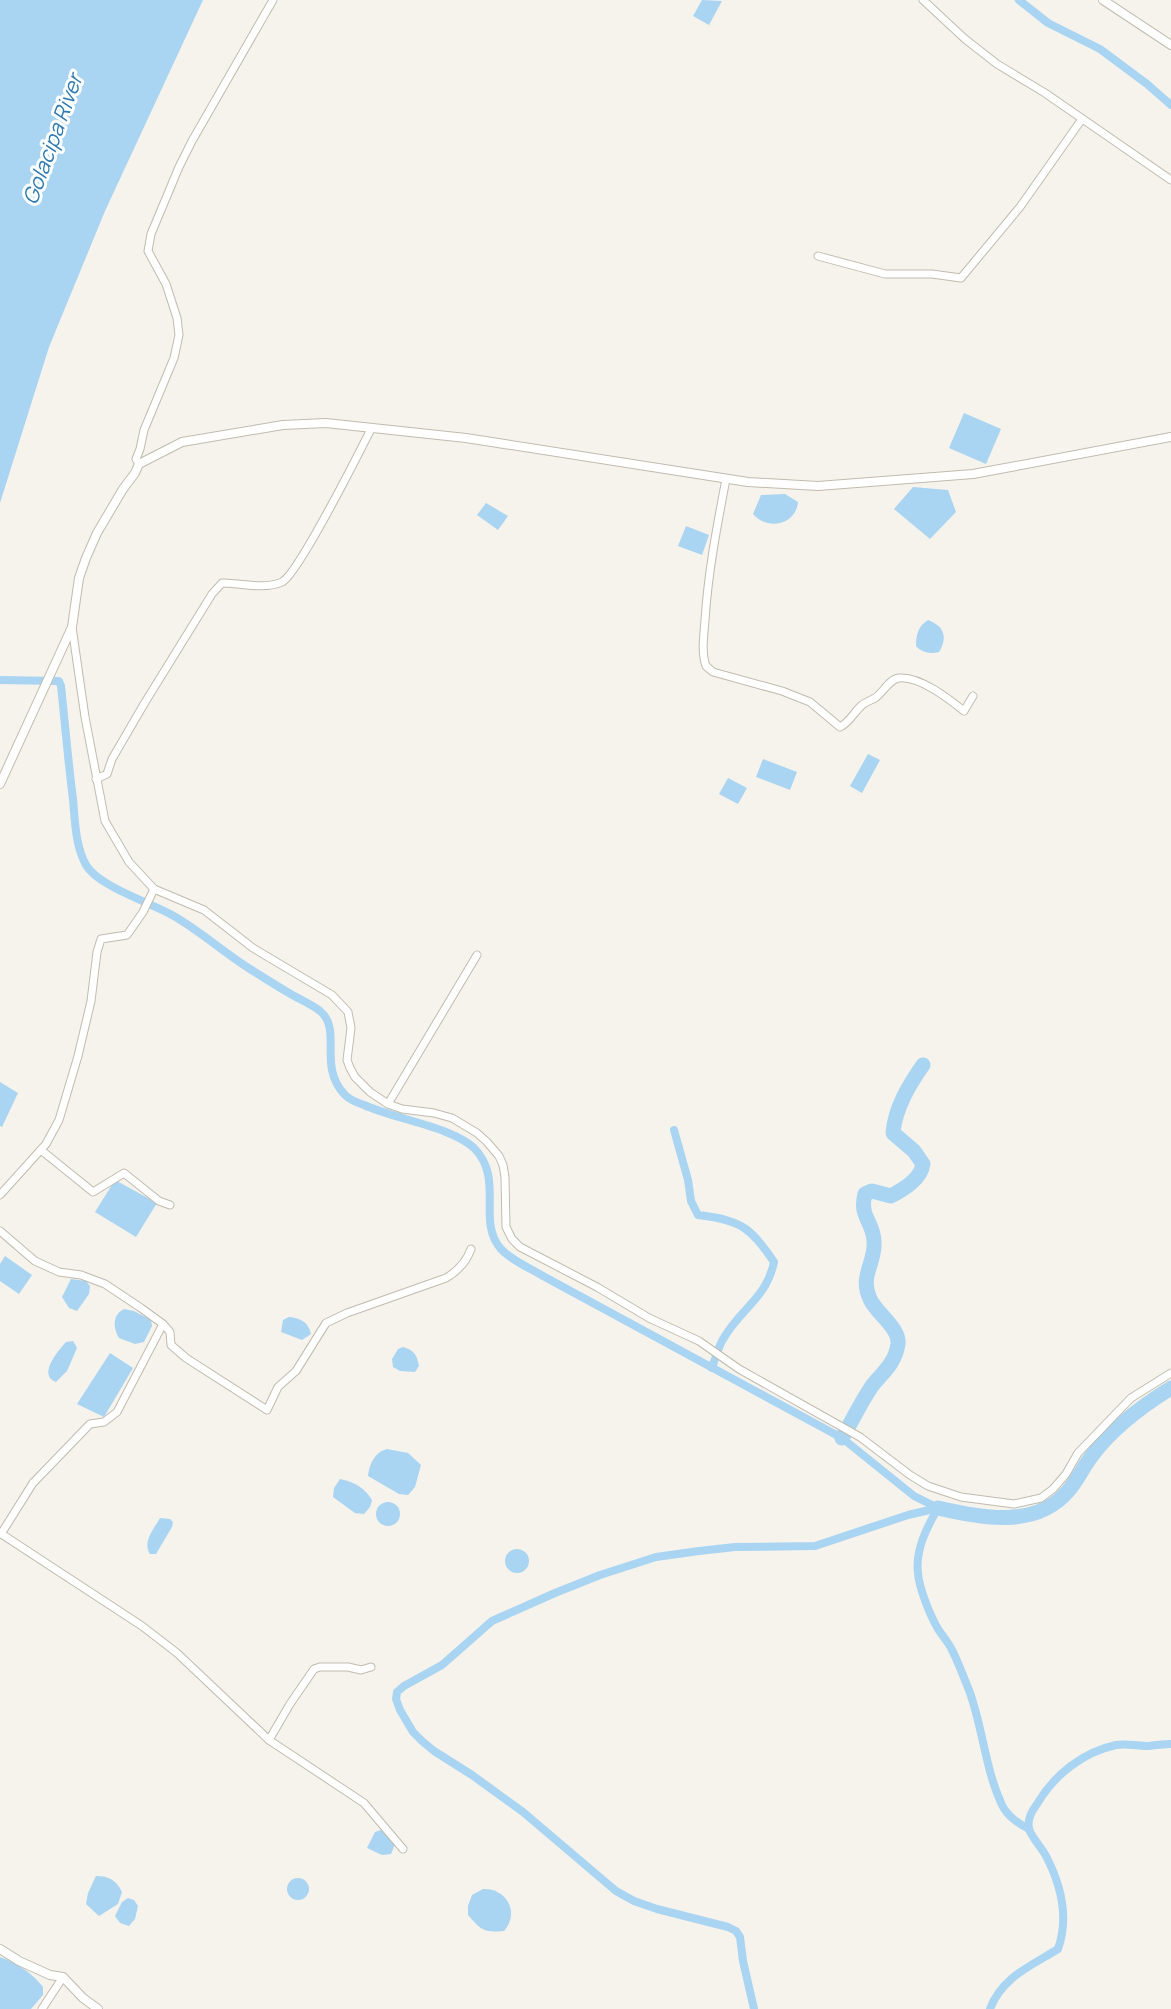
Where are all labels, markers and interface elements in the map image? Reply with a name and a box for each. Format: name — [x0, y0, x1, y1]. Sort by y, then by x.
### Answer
water label: Golacipa River — [15, 68, 89, 208]

